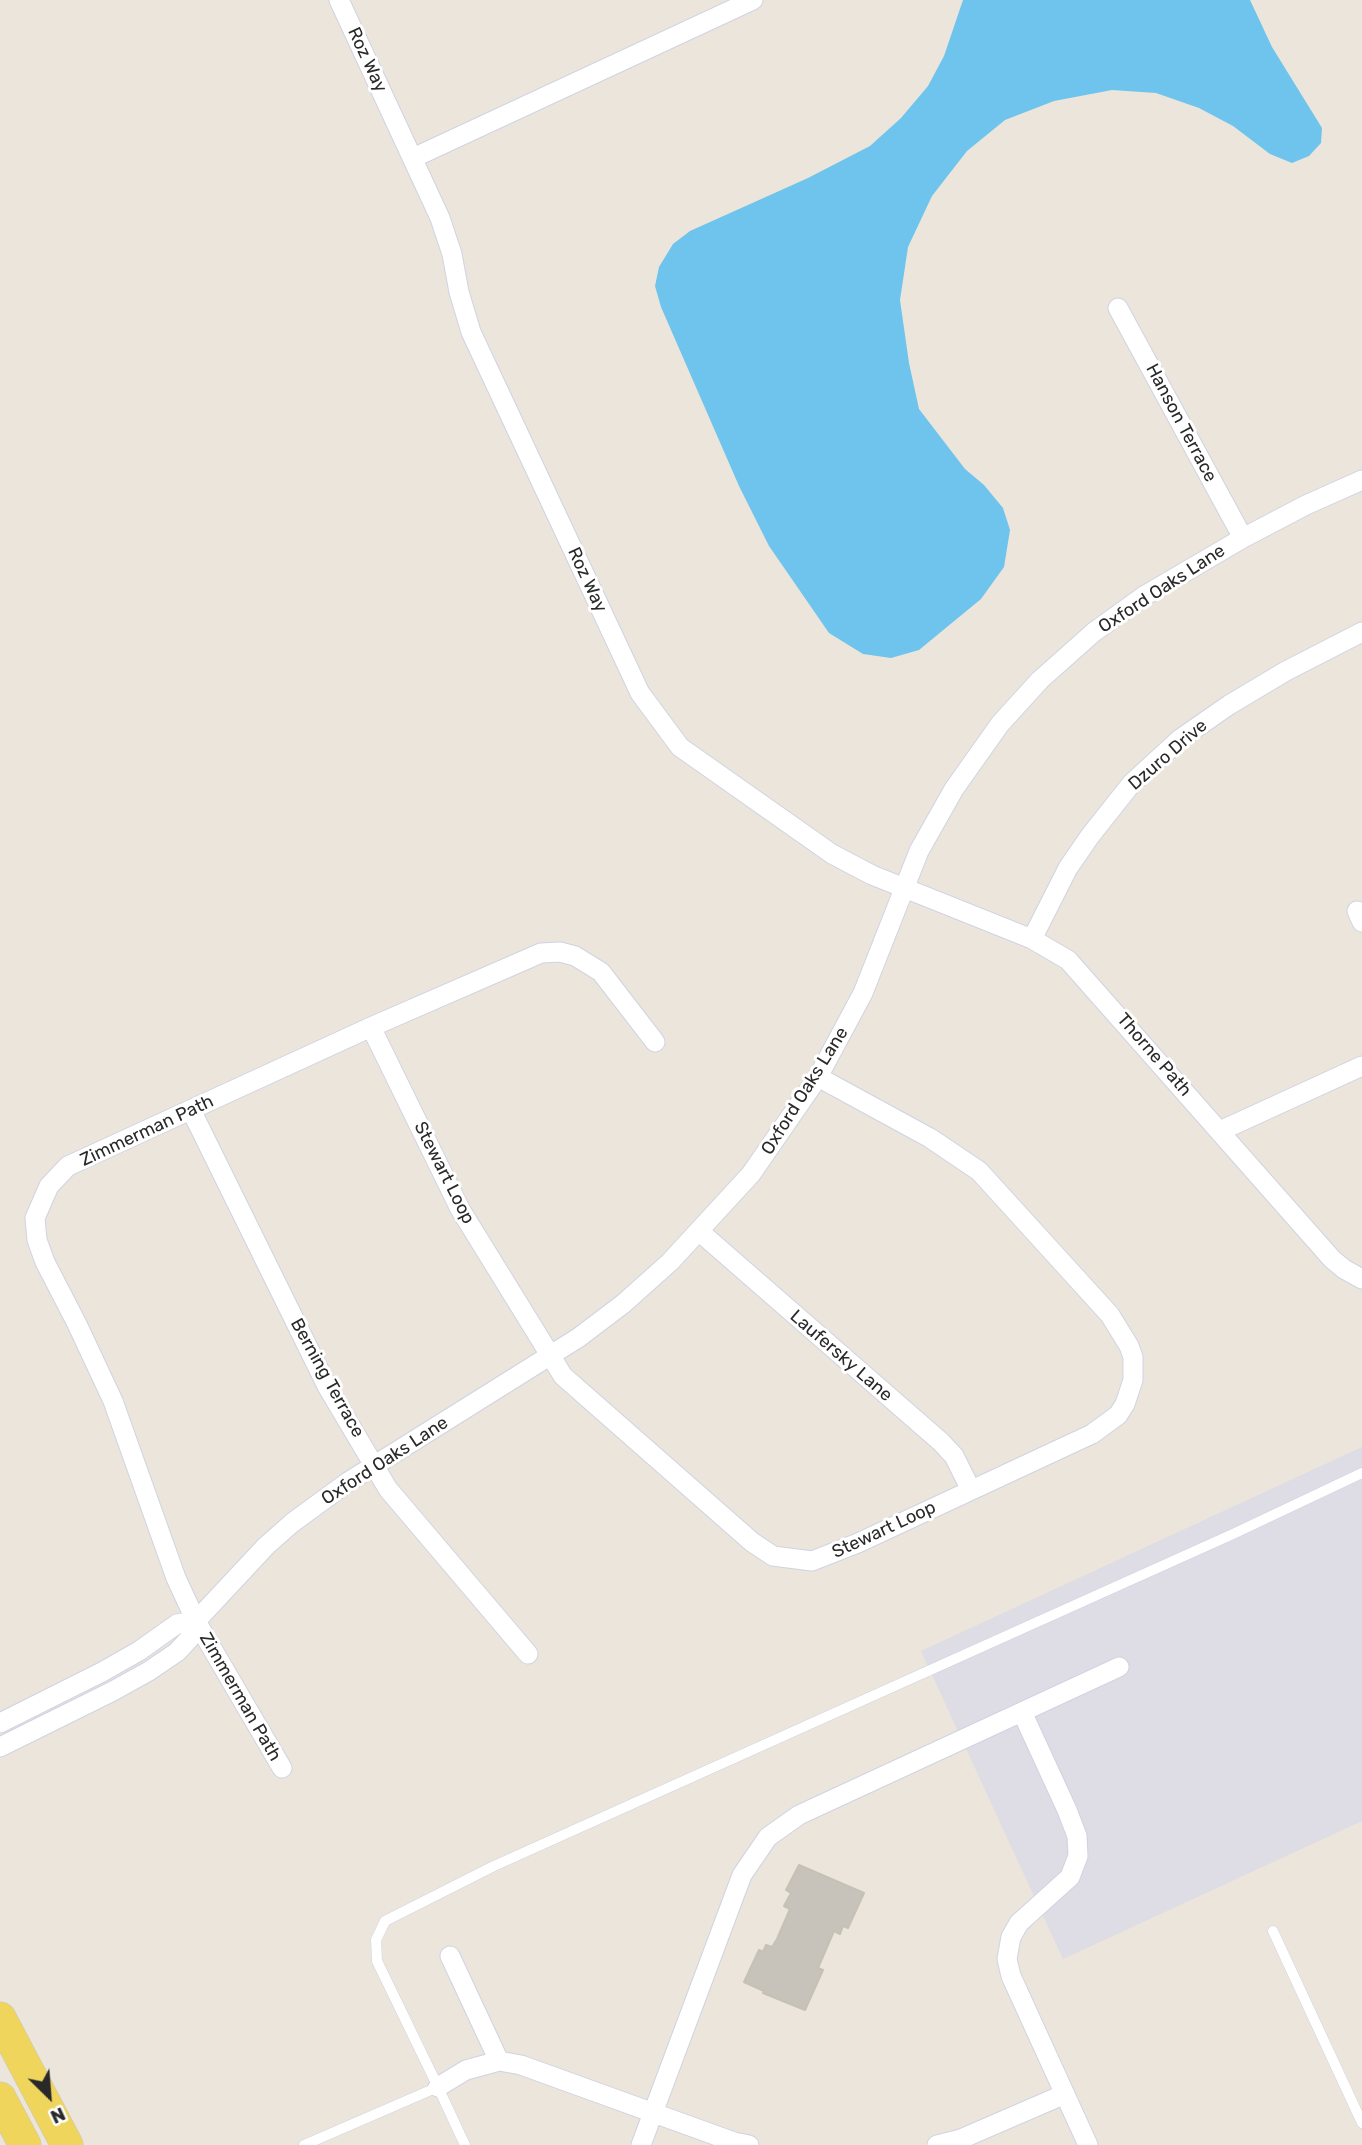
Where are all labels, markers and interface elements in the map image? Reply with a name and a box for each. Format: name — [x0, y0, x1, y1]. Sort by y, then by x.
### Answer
street label: Roz Way — [343, 24, 391, 96]
street label: Hanson Terrace — [1141, 360, 1221, 486]
street label: Oxford Oaks Lane — [1095, 540, 1229, 638]
street label: Roz Way — [563, 544, 611, 616]
street label: Dzuro Drive — [1124, 715, 1212, 795]
street label: Thorne Path — [1112, 1009, 1196, 1101]
street label: Oxford Oaks Lane — [757, 1023, 853, 1159]
street label: Zimmerman Path — [77, 1091, 217, 1171]
street label: Stewart Loop — [409, 1118, 479, 1228]
street label: Laufersky Lane — [785, 1306, 897, 1406]
street label: Berning Terrace — [285, 1315, 369, 1441]
street label: Oxford Oaks Lane — [318, 1412, 452, 1510]
street label: Stewart Loop — [829, 1497, 939, 1563]
street label: Zimmerman Path — [195, 1629, 285, 1765]
north arrow — [14, 2061, 84, 2131]
text: N — [47, 2102, 69, 2129]

